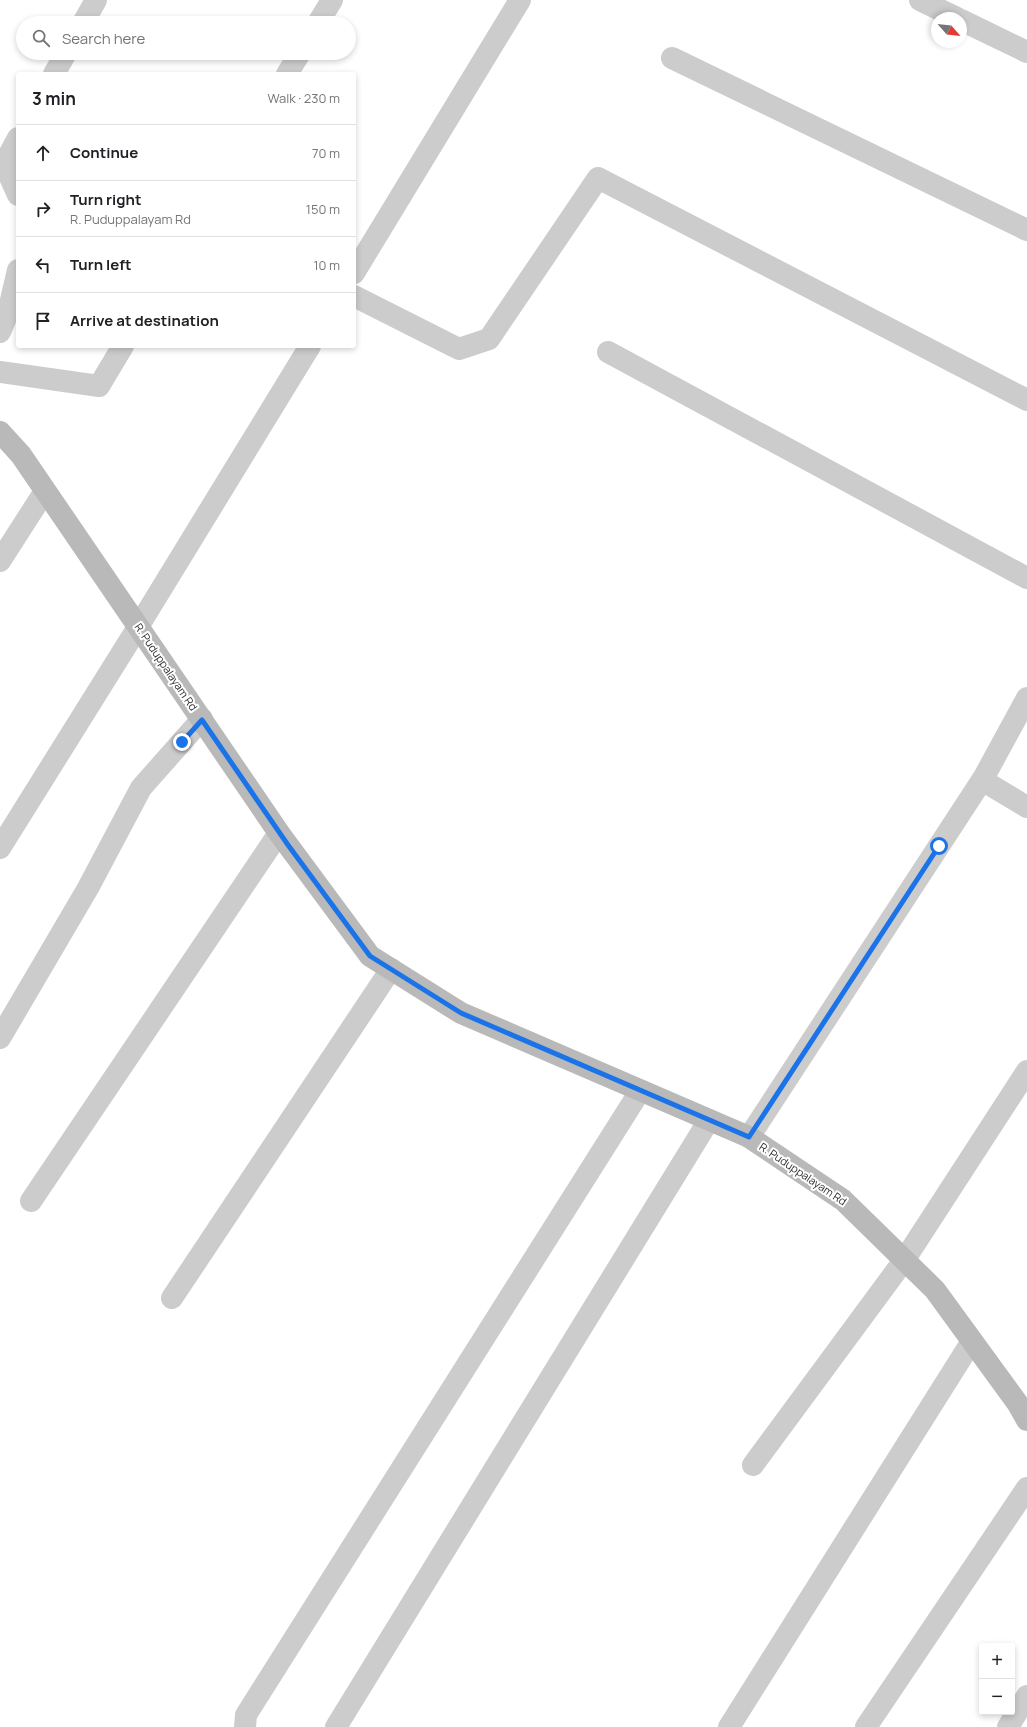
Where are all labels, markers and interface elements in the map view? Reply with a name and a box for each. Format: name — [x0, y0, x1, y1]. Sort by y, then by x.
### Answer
north arrow — [931, 12, 967, 48]
search box — [16, 16, 356, 60]
icon: search — [30, 27, 52, 49]
text: Search here — [62, 28, 145, 49]
text: 3 min — [32, 87, 76, 110]
text: Walk · 230 m — [267, 89, 340, 107]
icon: ahead — [32, 142, 54, 164]
text: Continue — [70, 142, 138, 163]
text: 70 m — [312, 144, 340, 162]
text: Turn right — [70, 189, 141, 210]
icon: right — [32, 198, 54, 220]
text: 150 m — [306, 200, 340, 218]
text: R. Puduppalayam Rd — [70, 210, 191, 228]
icon: left — [32, 254, 54, 276]
text: Turn left — [70, 254, 132, 275]
text: 10 m — [313, 256, 340, 274]
icon: arrive — [32, 310, 54, 332]
text: Arrive at destination — [70, 310, 219, 331]
street label: R. Puduppalayam Rd — [132, 620, 201, 713]
route end — [173, 733, 191, 751]
route start — [930, 837, 948, 855]
street label: R. Puduppalayam Rd — [757, 1139, 850, 1208]
map controls — [979, 1643, 1015, 1715]
button: + — [979, 1643, 1015, 1679]
button: − — [979, 1679, 1015, 1715]

